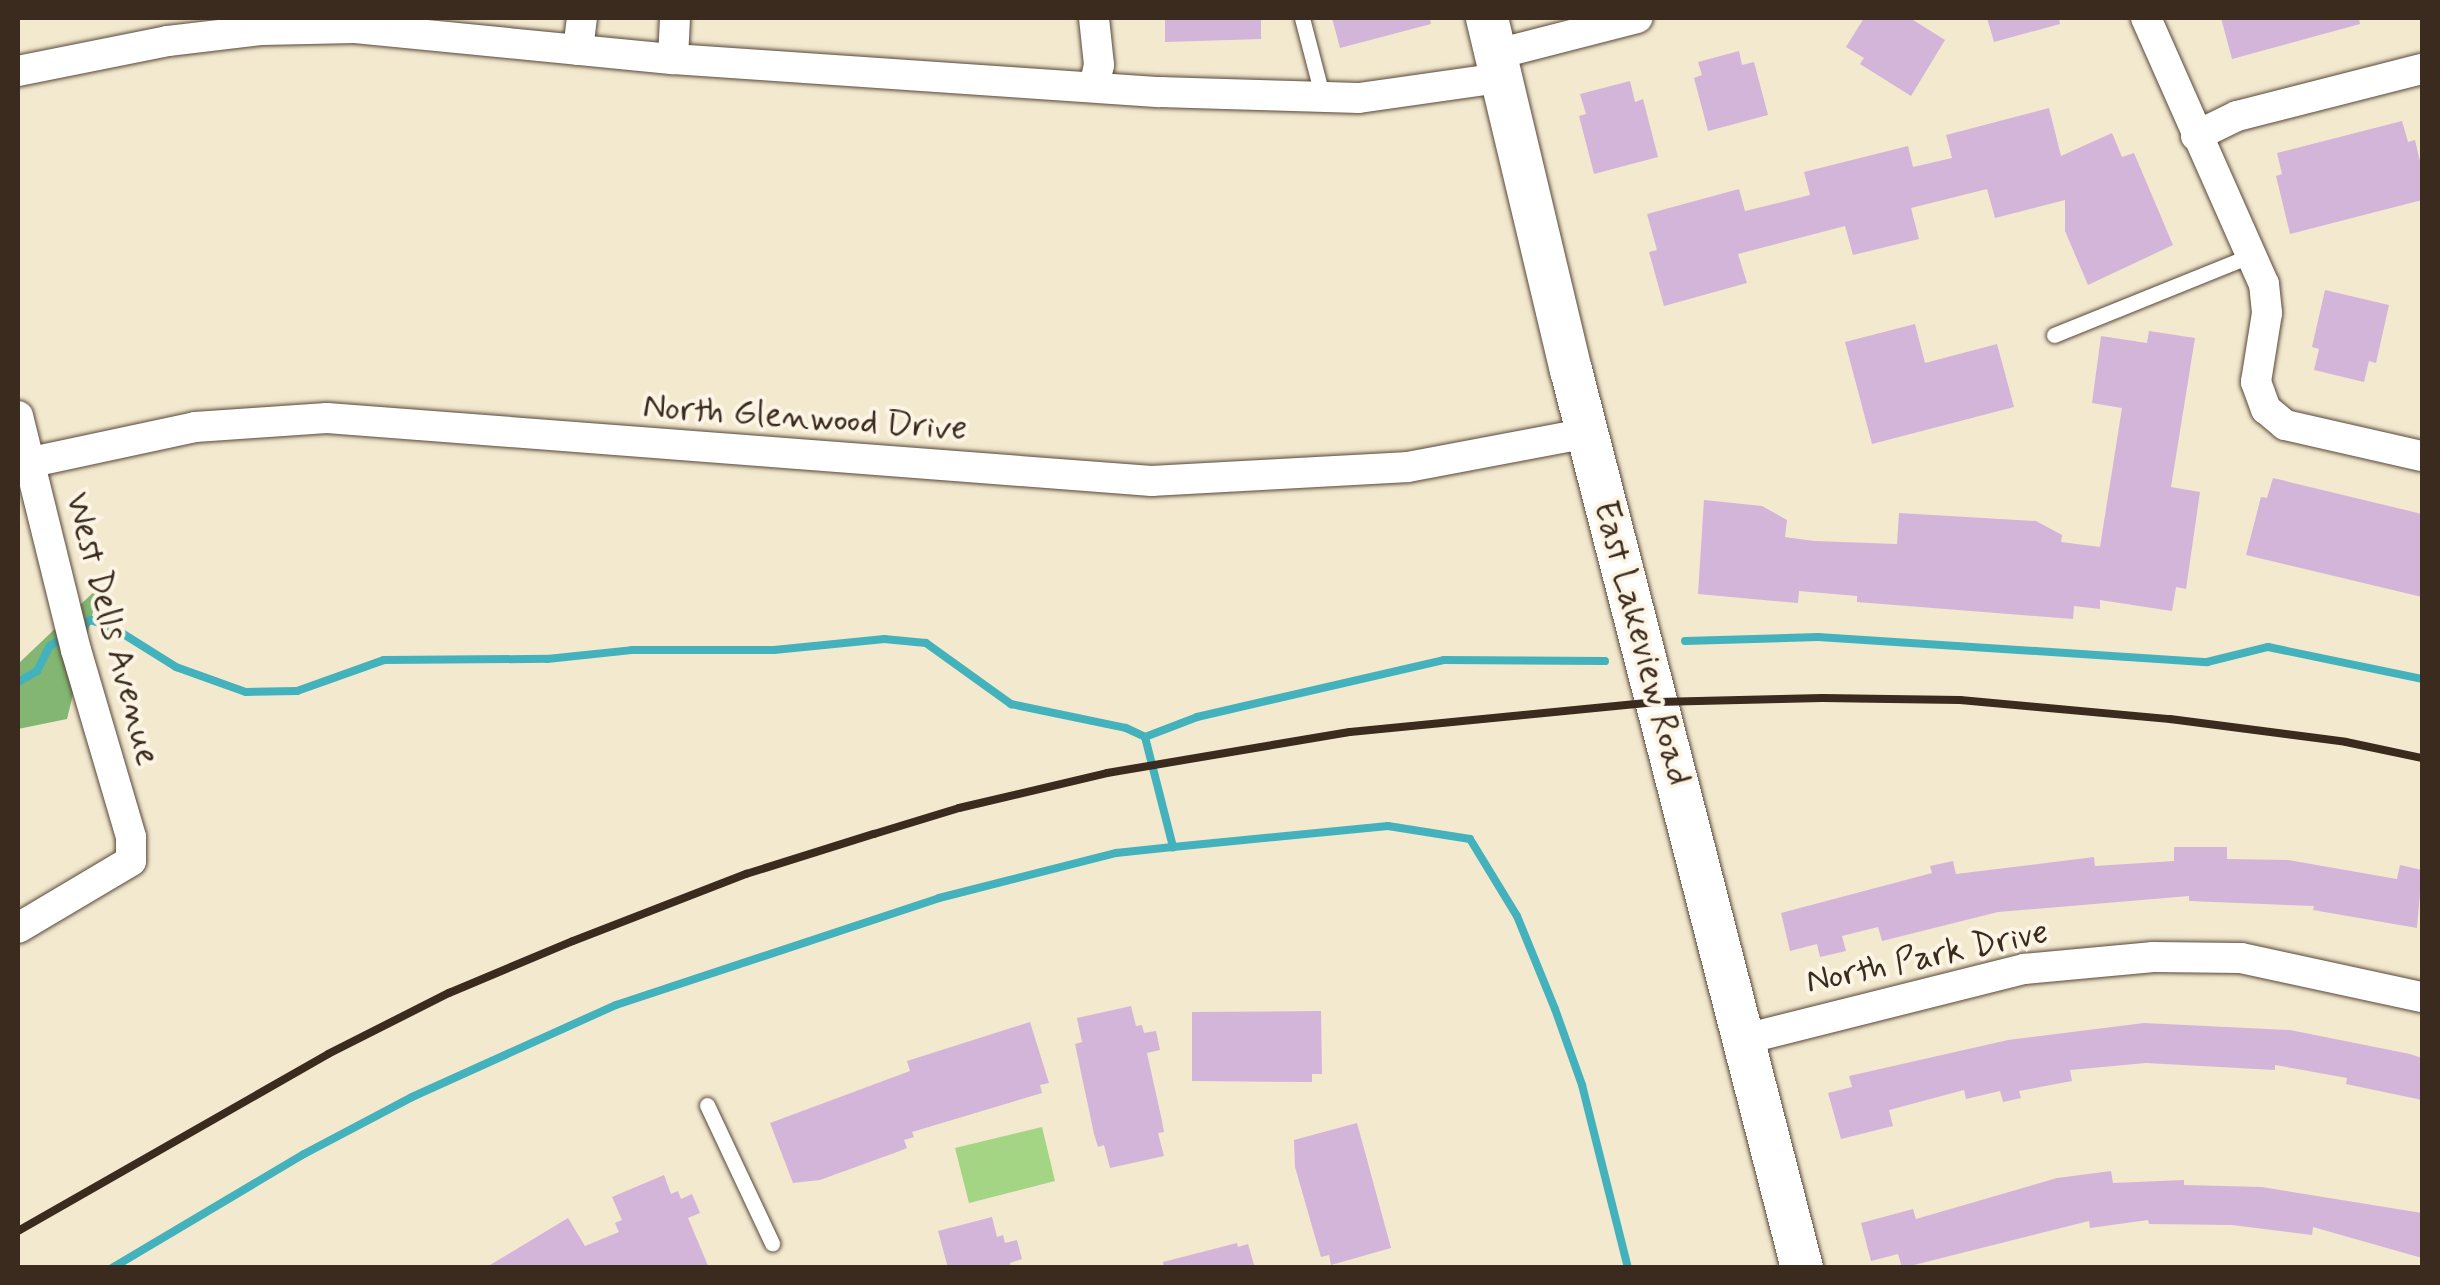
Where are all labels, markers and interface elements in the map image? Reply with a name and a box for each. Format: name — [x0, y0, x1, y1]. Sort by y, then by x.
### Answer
street label: North Glenwood Drive — [643, 386, 967, 450]
street label: West Dells Avenue — [57, 493, 167, 765]
street label: East Lakeview Road — [1584, 498, 1700, 788]
street label: North Park Drive — [1802, 911, 2052, 1003]

